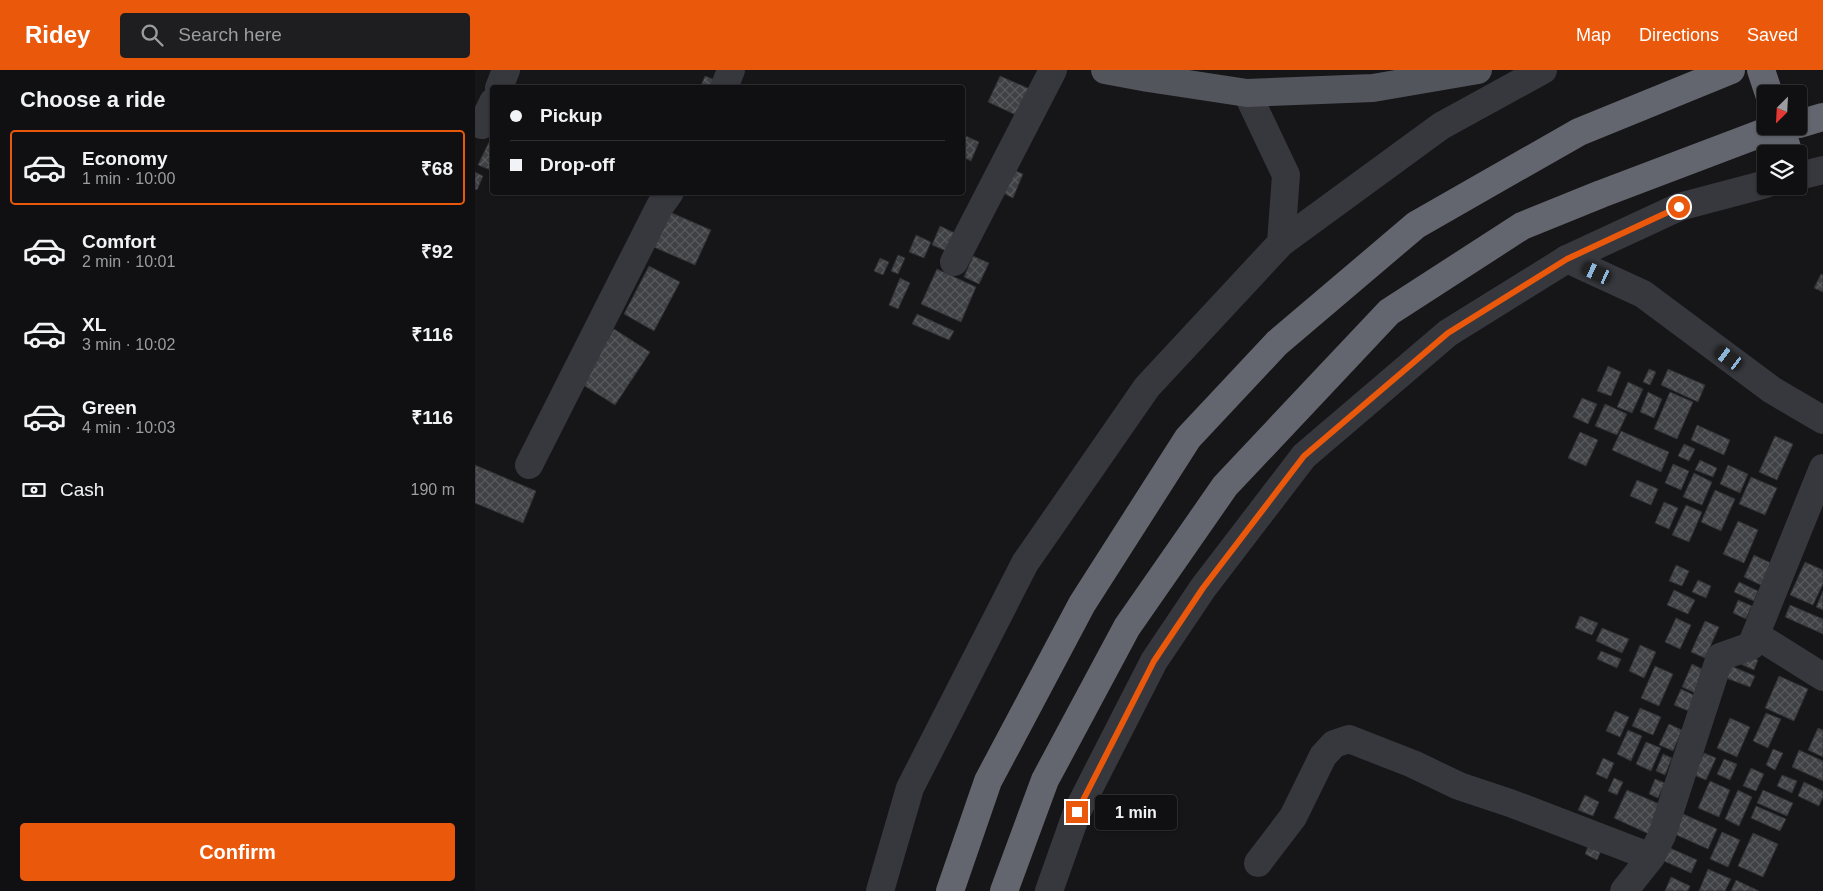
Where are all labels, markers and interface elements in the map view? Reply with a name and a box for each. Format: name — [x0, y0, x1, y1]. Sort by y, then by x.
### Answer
search box — [120, 13, 470, 58]
text: Ridey — [25, 21, 90, 48]
icon: search — [138, 21, 166, 49]
text: Search here — [178, 24, 282, 45]
text: Map — [1576, 25, 1611, 45]
text: Directions — [1639, 25, 1719, 45]
text: Saved — [1747, 25, 1798, 45]
north arrow — [1757, 85, 1807, 135]
map controls — [1757, 85, 1807, 195]
text: Choose a ride — [20, 87, 165, 112]
text: Pickup — [540, 105, 602, 126]
icon: car — [22, 145, 67, 190]
button: layers — [1757, 145, 1807, 195]
text: Economy — [82, 148, 168, 169]
text: Drop-off — [540, 154, 615, 175]
text: ₹68 — [421, 158, 453, 179]
text: 1 min · 10:00 — [82, 170, 175, 187]
route start — [1668, 196, 1690, 218]
icon: car — [22, 228, 67, 273]
text: Comfort — [82, 231, 156, 252]
text: ₹92 — [421, 241, 453, 262]
text: 2 min · 10:01 — [82, 253, 175, 270]
car — [1580, 260, 1613, 286]
icon: car — [22, 311, 67, 356]
text: XL — [82, 314, 106, 335]
text: ₹116 — [411, 324, 453, 345]
text: 3 min · 10:02 — [82, 336, 175, 353]
car — [1712, 343, 1745, 373]
icon: car — [22, 394, 67, 439]
text: Green — [82, 397, 137, 418]
text: ₹116 — [411, 407, 453, 428]
text: 4 min · 10:03 — [82, 419, 175, 436]
icon: cash — [20, 476, 48, 504]
text: Cash — [60, 479, 104, 500]
text: 190 m — [411, 481, 455, 498]
callout: 1 min — [1095, 794, 1177, 830]
route end — [1066, 801, 1088, 823]
text: 1 min — [1115, 804, 1157, 821]
button: Confirm — [20, 823, 455, 881]

